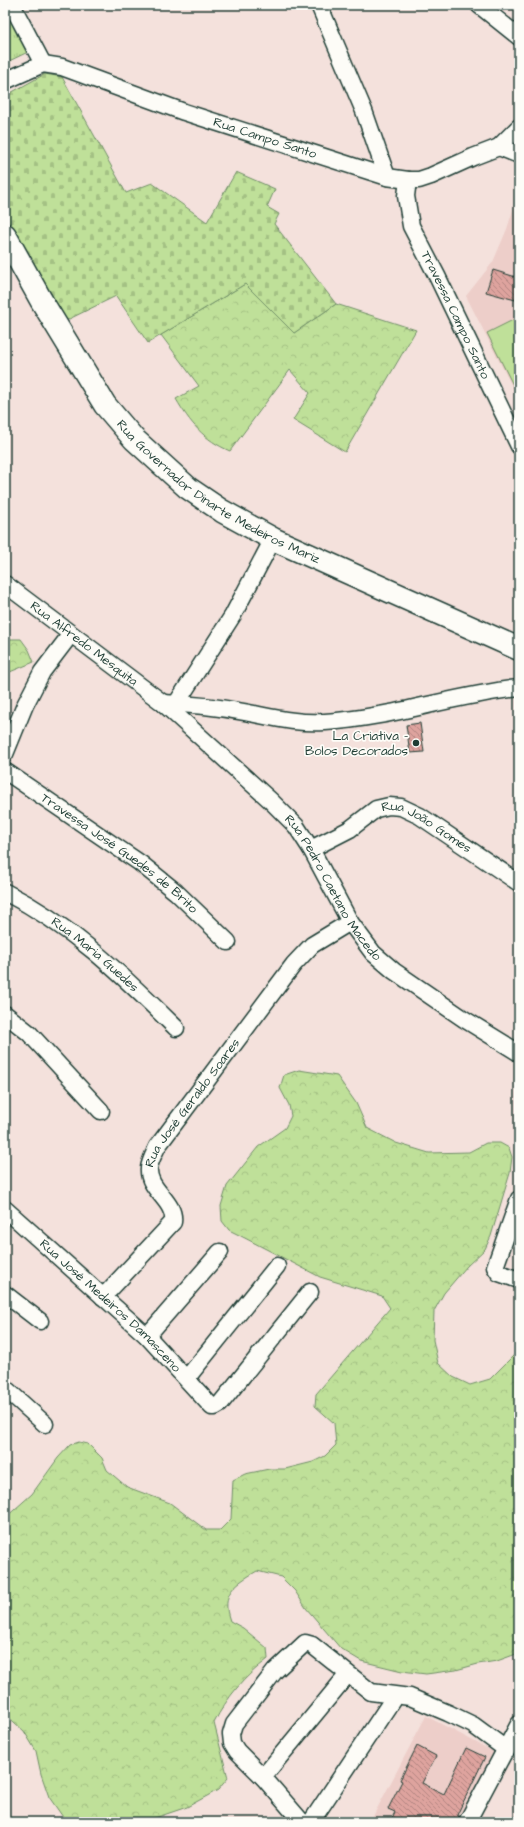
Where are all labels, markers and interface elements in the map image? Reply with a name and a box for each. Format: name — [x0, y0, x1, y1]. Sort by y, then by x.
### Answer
street label: Rua Campo Santo — [211, 113, 320, 163]
street label: Travessa Campo Santo — [417, 248, 495, 383]
street label: Rua Governador Dinarte Medeiros Mariz — [112, 416, 323, 568]
street label: Rua Alfredo Mesquita — [26, 597, 142, 690]
place label: La Criativa - Bolos Decorados — [305, 727, 408, 760]
marker: La Criativa - Bolos Decorados — [411, 738, 421, 748]
street label: Travessa José Guedes de Brito — [37, 789, 202, 918]
street label: Rua João Gomes — [380, 797, 476, 858]
street label: Rua Pedro Caetano Macedo — [280, 810, 386, 966]
street label: Rua Maria Guedes — [48, 913, 143, 997]
street label: Rua José Geraldo Soares — [140, 1034, 245, 1170]
street label: Rua José Medeiros Damasceno — [36, 1235, 185, 1377]

